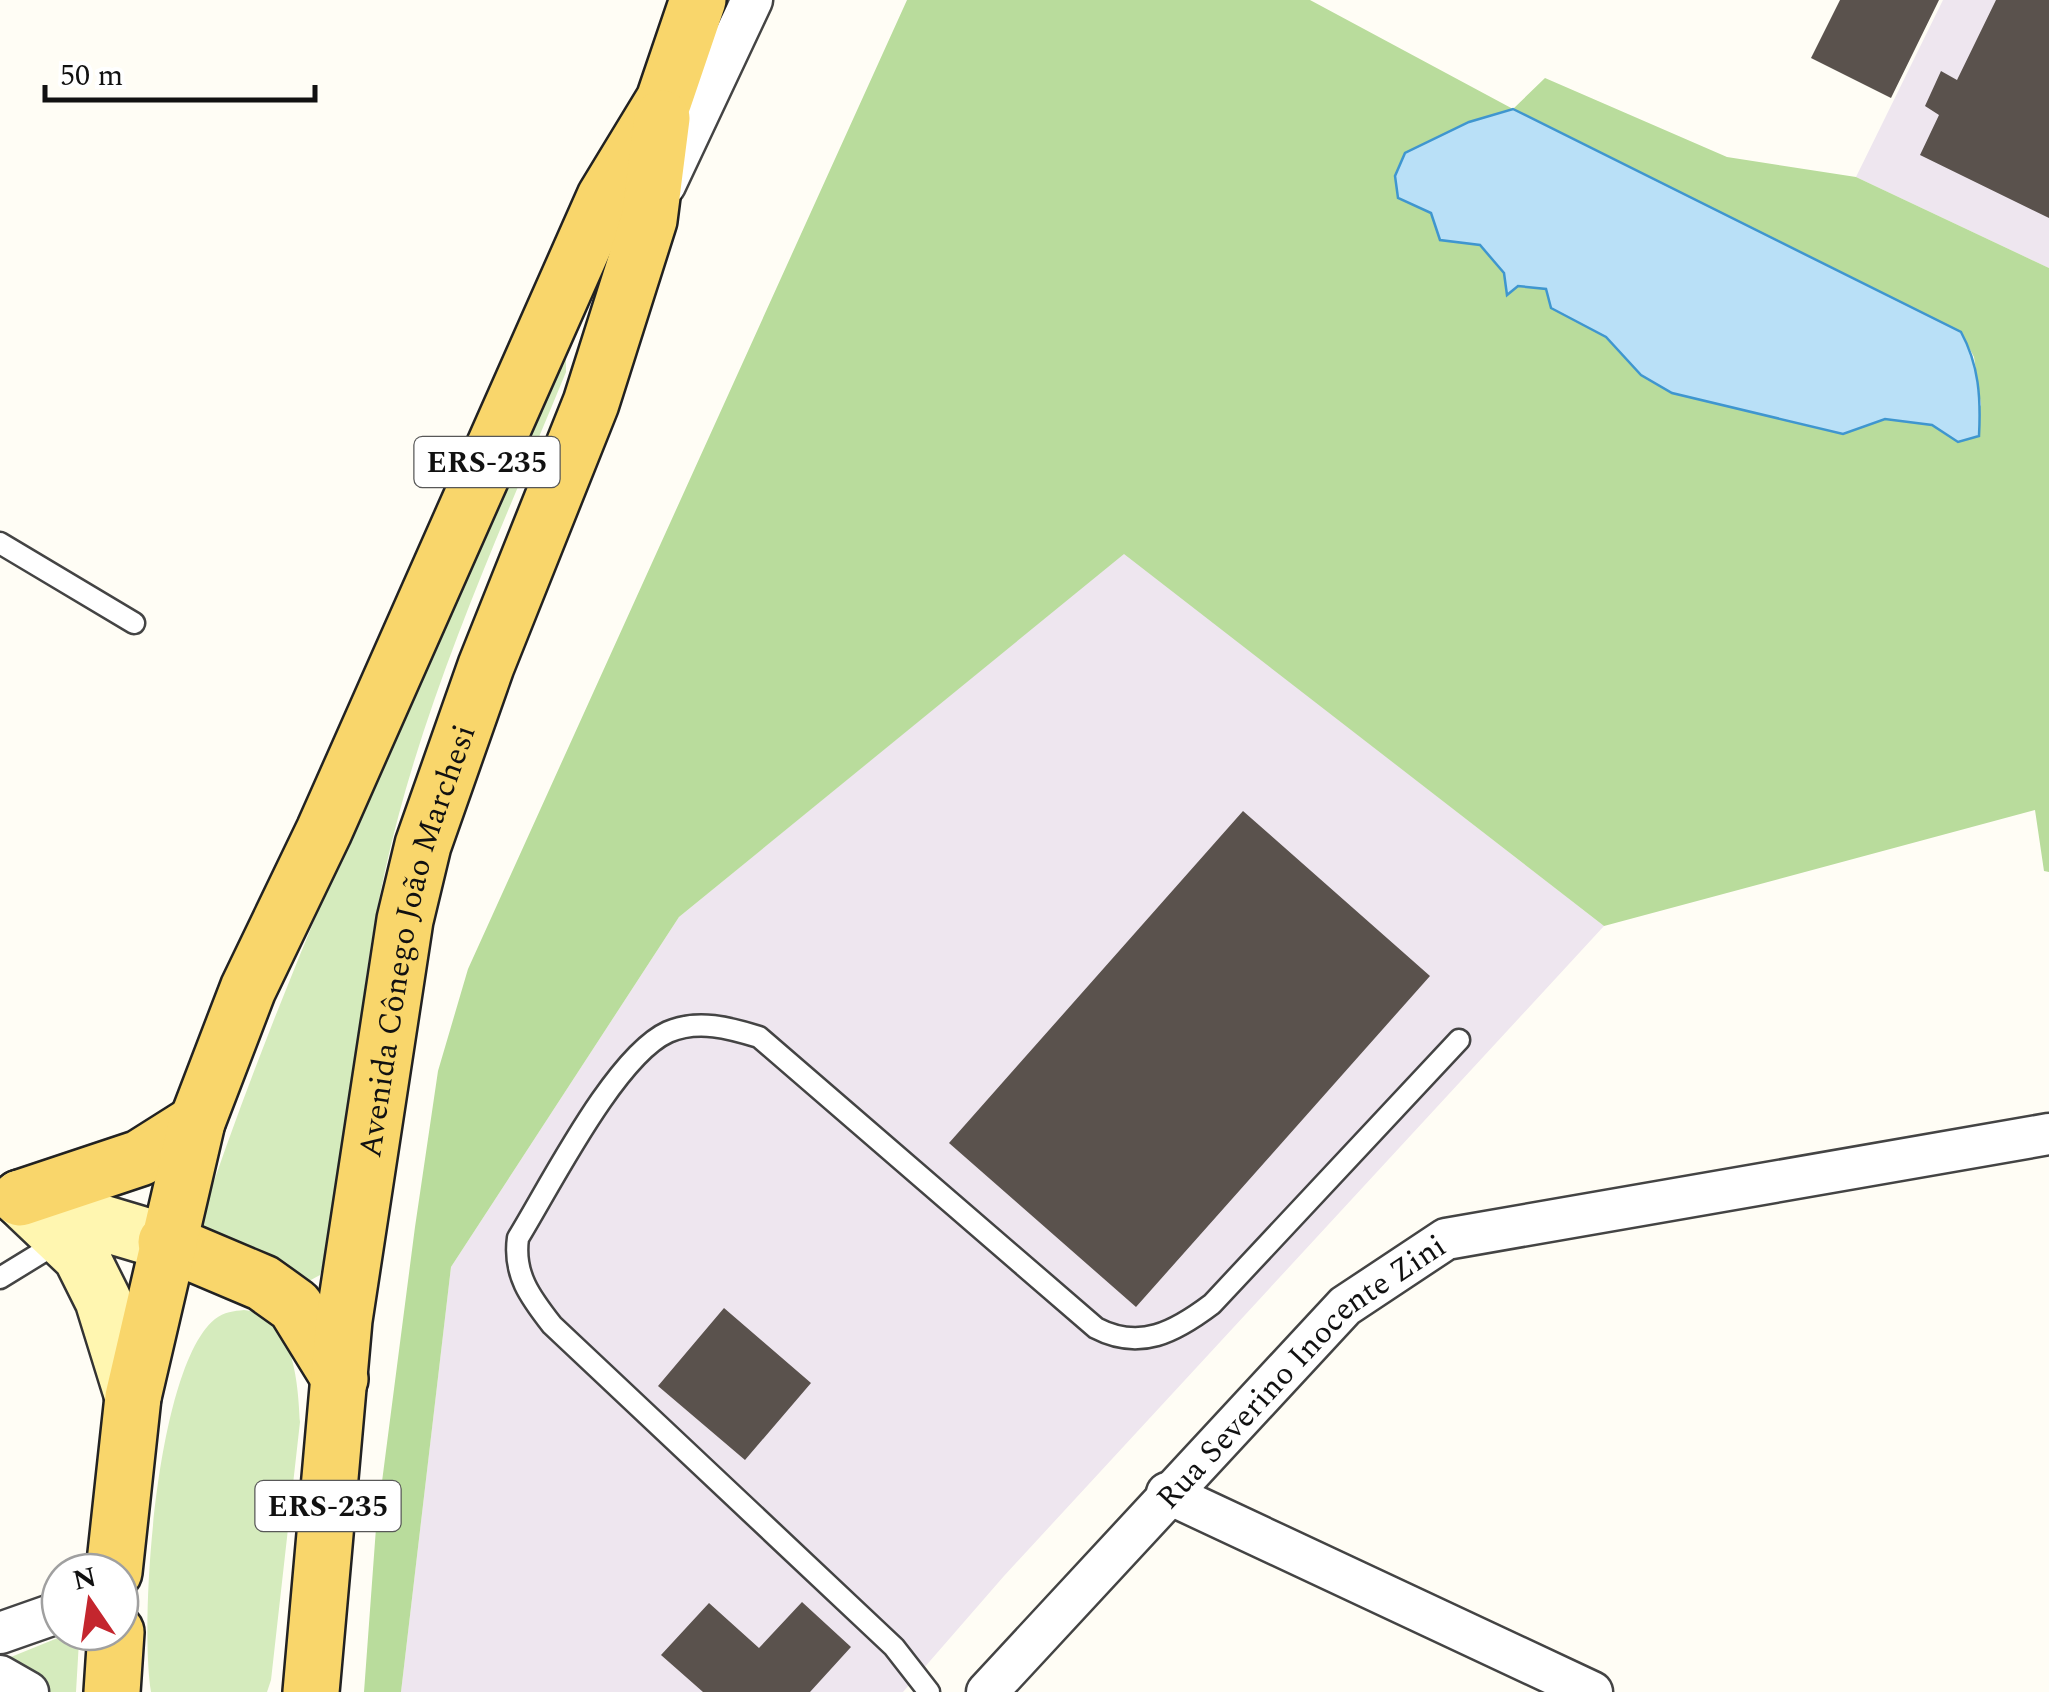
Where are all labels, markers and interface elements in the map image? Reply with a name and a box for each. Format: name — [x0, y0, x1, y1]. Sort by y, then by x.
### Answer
scale bar — [45, 40, 315, 102]
text: 50 m — [60, 53, 123, 99]
road number: ERS-235 — [414, 437, 560, 487]
street label: Avenida Cônego João Marchesi — [346, 718, 490, 1161]
street label: Rua Severino Inocente Zini — [1145, 1223, 1456, 1521]
road number: ERS-235 — [255, 1481, 400, 1531]
north arrow — [40, 1552, 140, 1652]
text: N — [69, 1556, 101, 1603]

